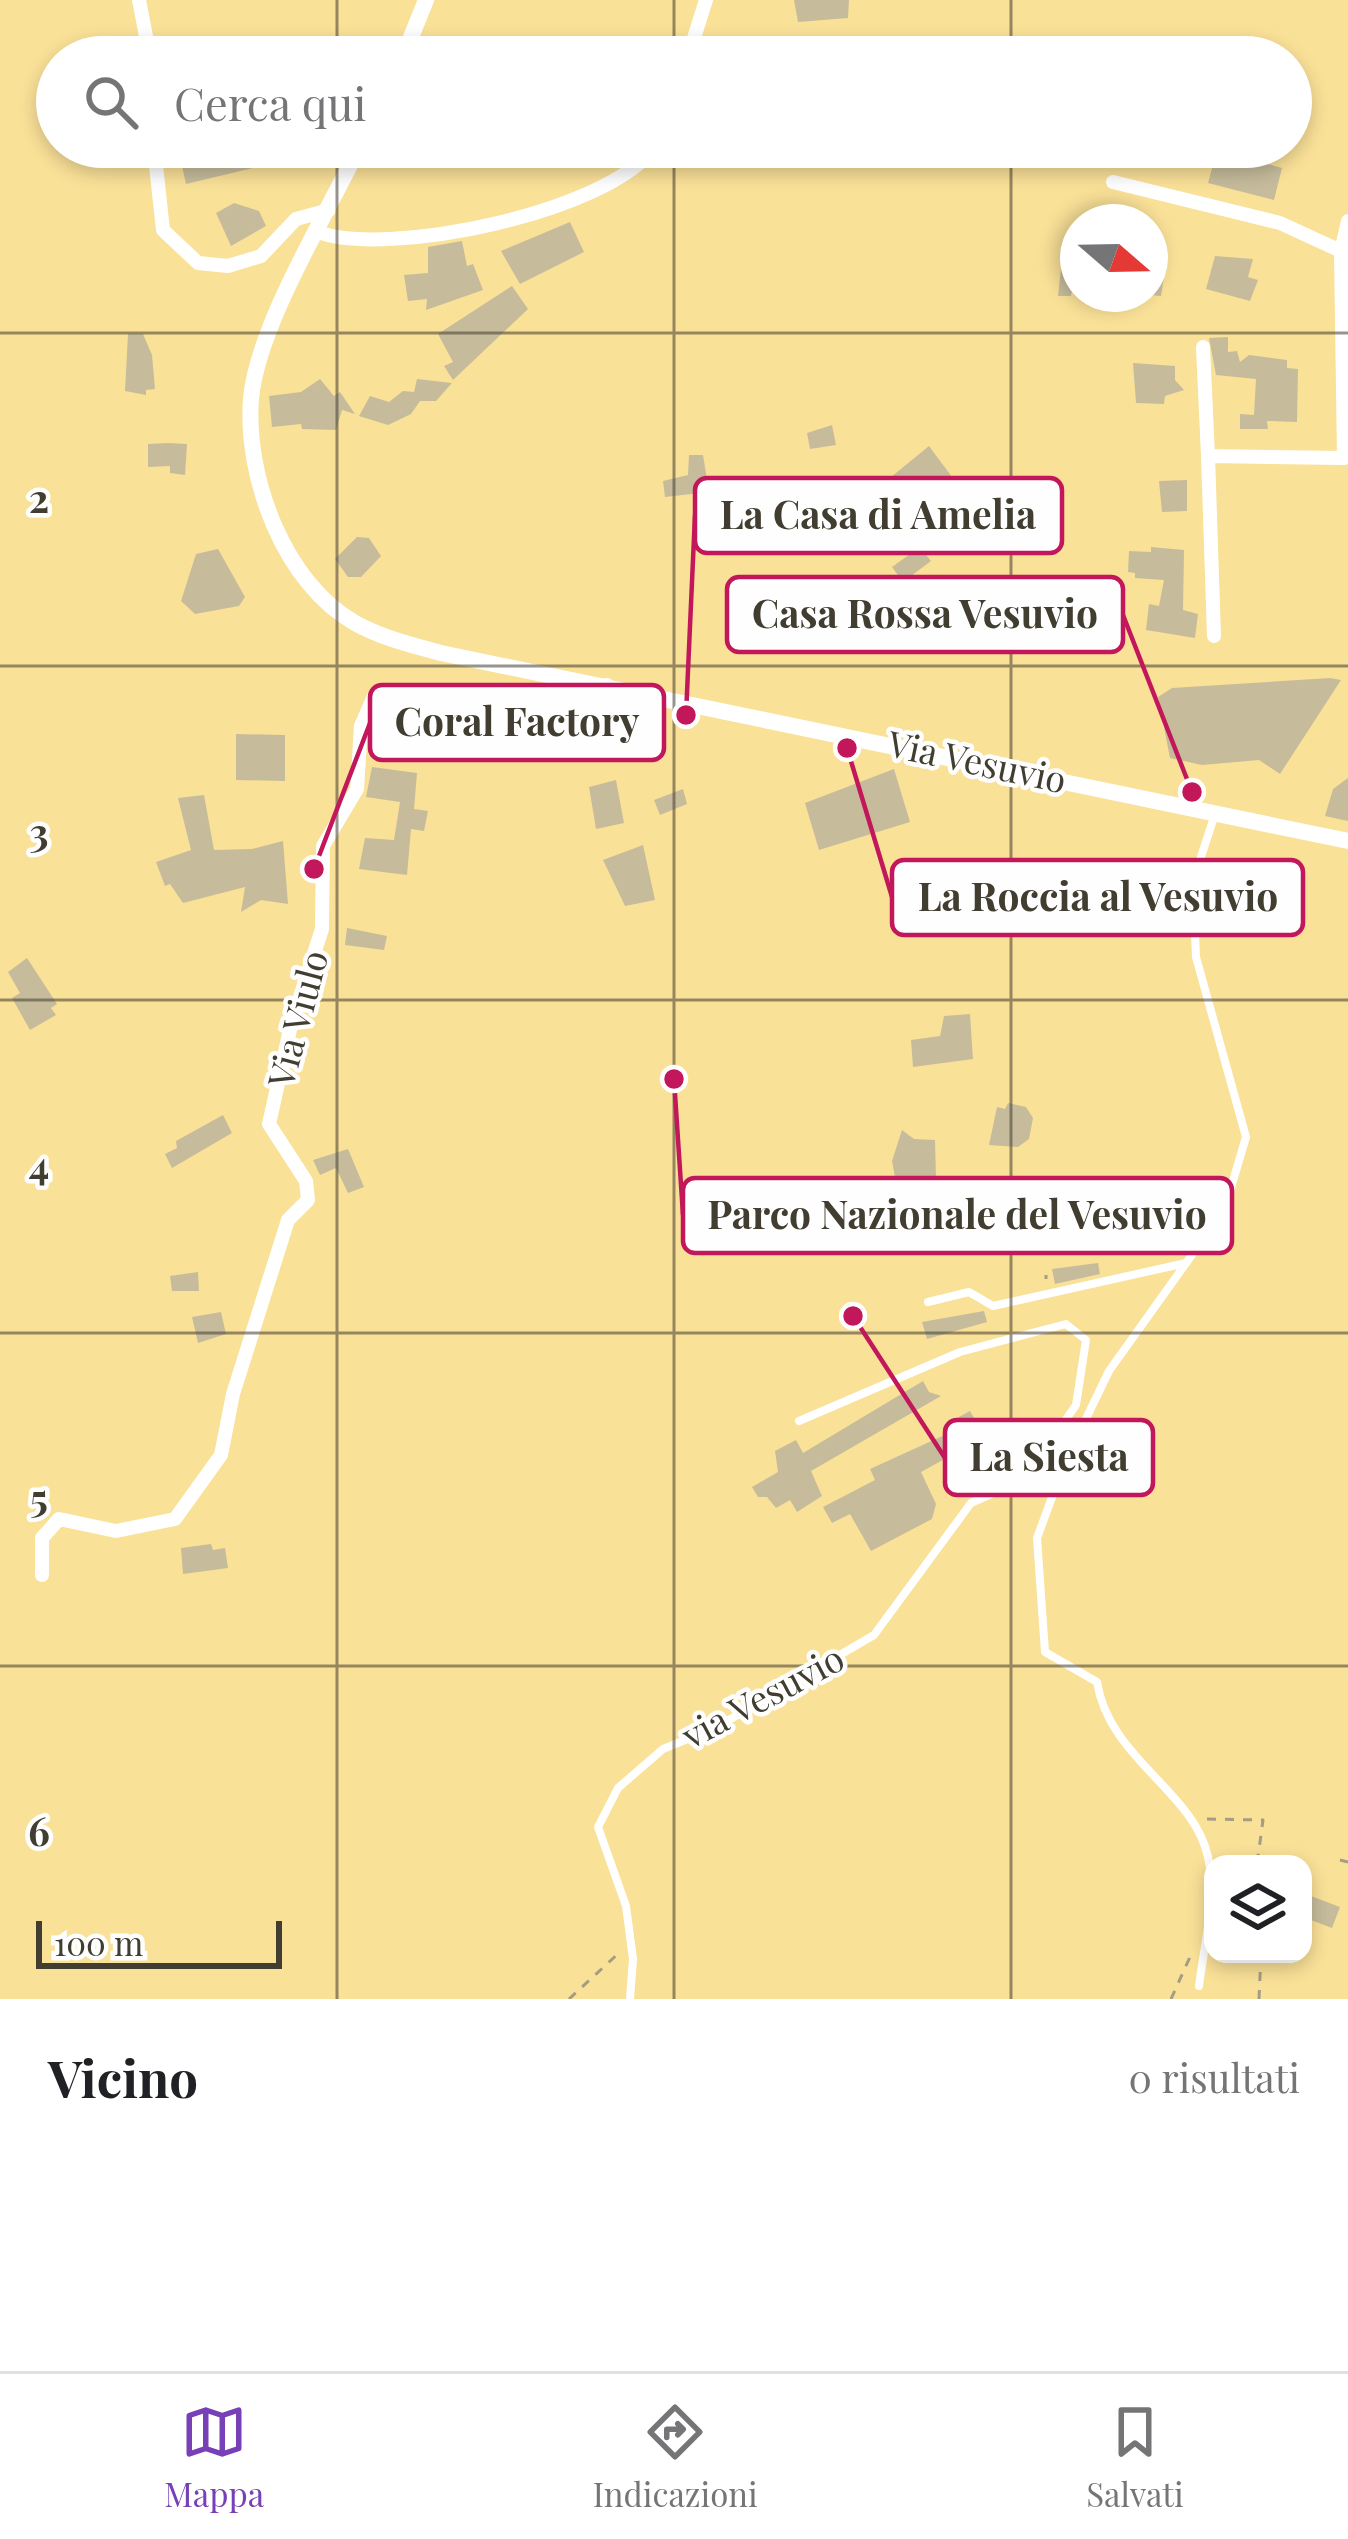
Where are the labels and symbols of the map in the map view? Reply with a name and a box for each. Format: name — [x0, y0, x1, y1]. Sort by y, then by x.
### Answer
north arrow — [1060, 204, 1168, 312]
text: 2 — [29, 471, 49, 523]
callout: La Casa di Amelia — [695, 478, 1062, 553]
text: La Casa di Amelia — [720, 487, 1036, 539]
callout: Casa Rossa Vesuvio — [727, 577, 1123, 652]
text: Casa Rossa Vesuvio — [752, 586, 1098, 638]
callout: Coral Factory — [370, 685, 664, 760]
text: Coral Factory — [394, 694, 640, 746]
street label: Via Vesuvio — [883, 718, 1071, 802]
text: 3 — [29, 805, 49, 857]
callout: La Roccia al Vesuvio — [892, 860, 1303, 935]
text: La Roccia al Vesuvio — [918, 869, 1278, 921]
street label: Via Viulo — [254, 945, 337, 1093]
text: 4 — [29, 1138, 49, 1190]
callout: Parco Nazionale del Vesuvio — [683, 1178, 1232, 1253]
text: Parco Nazionale del Vesuvio — [707, 1187, 1207, 1239]
callout: La Siesta — [945, 1420, 1153, 1495]
text: La Siesta — [969, 1429, 1129, 1481]
text: 5 — [30, 1471, 48, 1523]
street label: via Vesuvio — [672, 1632, 851, 1758]
text: 6 — [28, 1804, 50, 1856]
scale bar — [36, 1915, 282, 1968]

